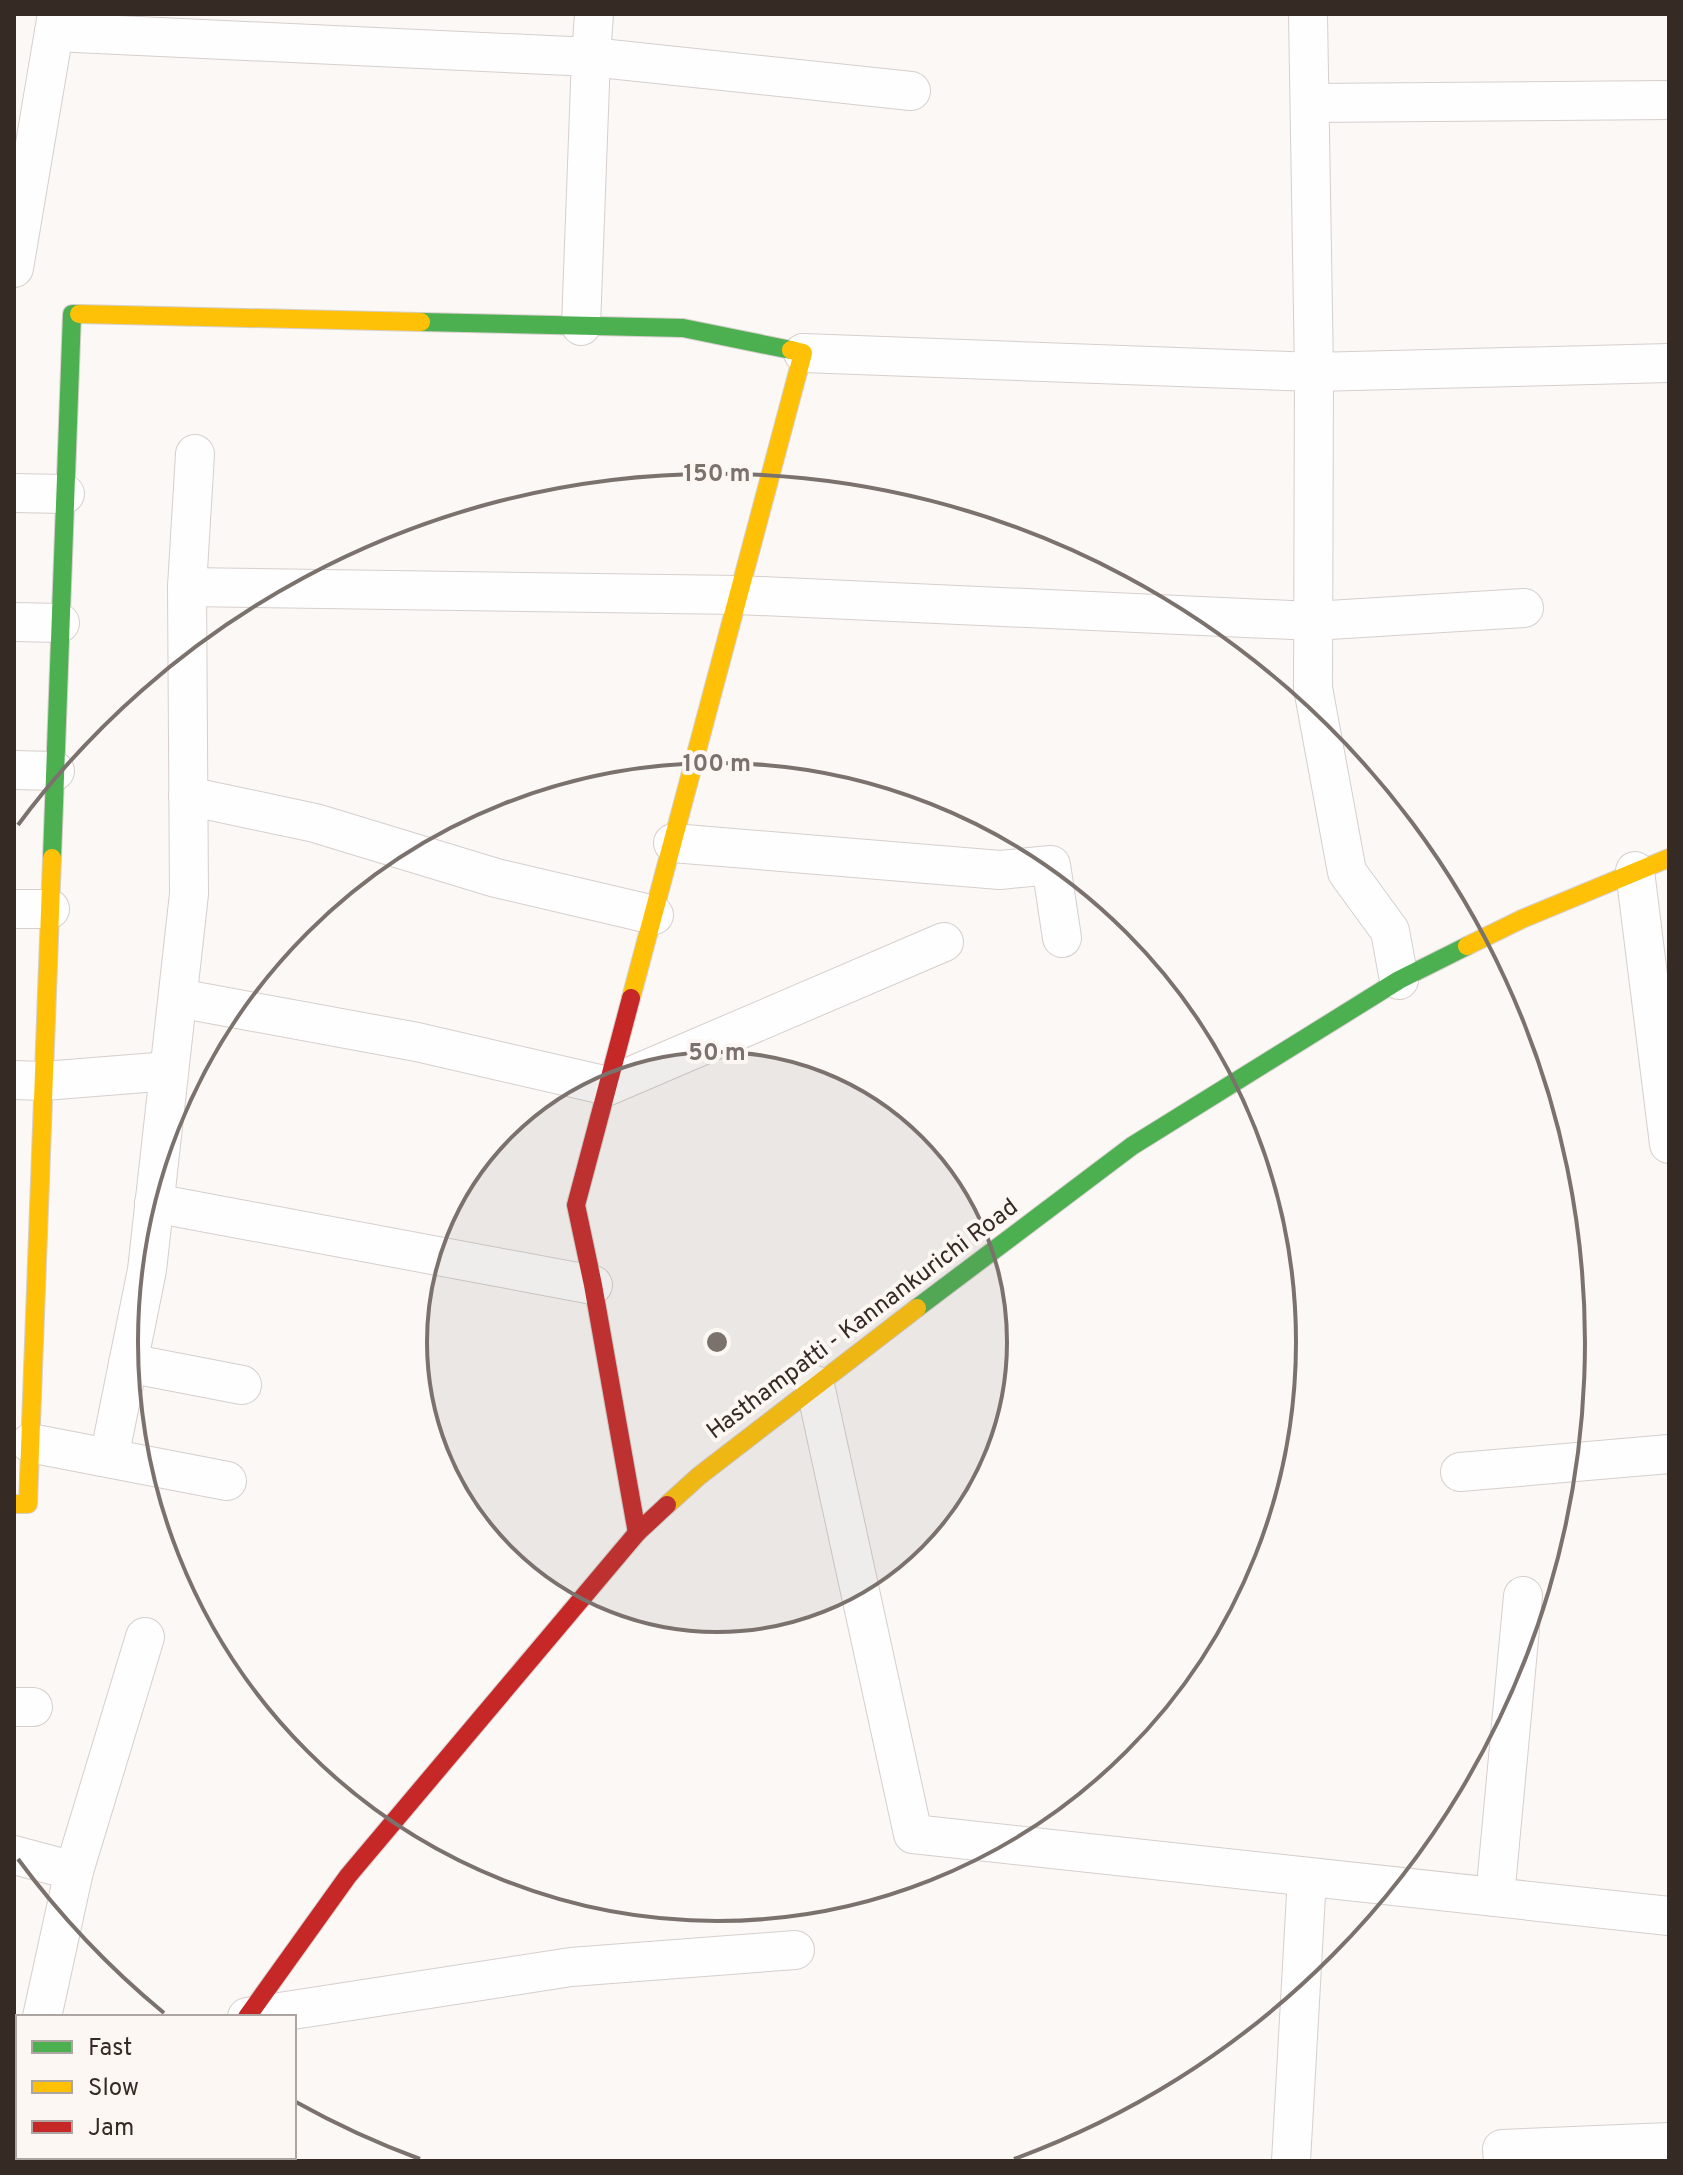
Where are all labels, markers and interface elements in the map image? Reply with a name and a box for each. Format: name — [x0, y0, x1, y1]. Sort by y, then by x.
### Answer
text: 150 m — [683, 460, 751, 490]
text: 100 m — [683, 750, 751, 780]
text: 50 m — [688, 1039, 746, 1069]
street label: Hasthampatti - Kannankurichi Road — [701, 1193, 1025, 1447]
centre of rings — [703, 1328, 731, 1356]
legend — [16, 2015, 296, 2159]
text: Fast — [88, 2034, 132, 2064]
text: Slow — [88, 2074, 139, 2104]
text: Jam — [88, 2114, 134, 2144]

